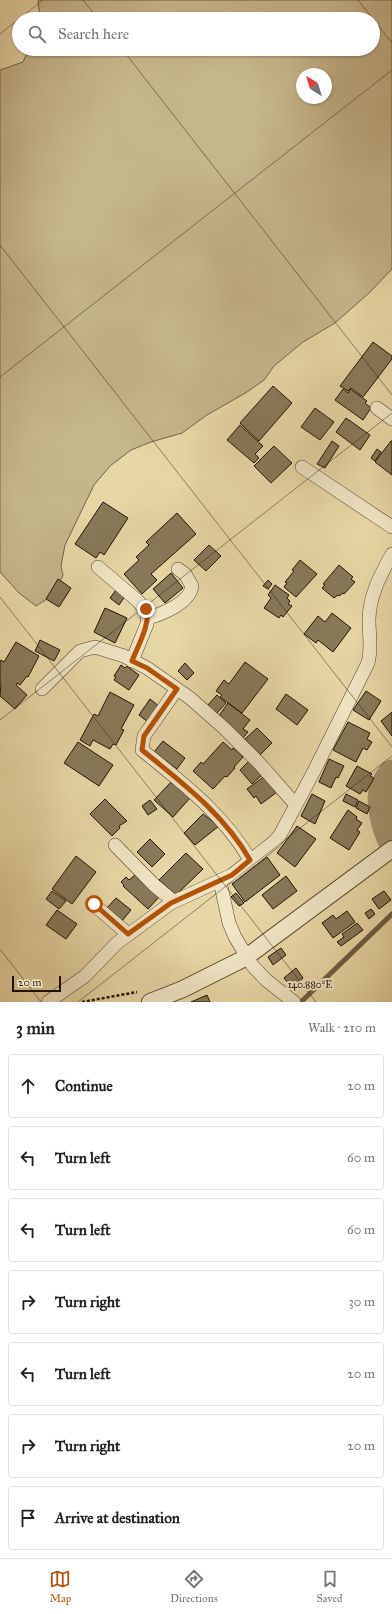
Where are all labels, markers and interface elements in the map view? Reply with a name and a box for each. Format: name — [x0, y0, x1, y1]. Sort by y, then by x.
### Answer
search box — [12, 12, 380, 56]
icon: search — [26, 23, 48, 45]
text: Search here — [58, 25, 129, 43]
north arrow — [296, 68, 332, 104]
route end — [137, 600, 155, 618]
route start — [85, 895, 103, 913]
scale bar — [12, 974, 61, 993]
text: 20 m — [18, 976, 41, 989]
text: 140.880°E — [288, 979, 332, 991]
text: 3 min — [16, 1018, 55, 1039]
text: Walk · 210 m — [308, 1020, 376, 1036]
icon: ahead — [17, 1075, 39, 1097]
text: Continue — [55, 1077, 113, 1095]
text: 20 m — [347, 1078, 375, 1094]
icon: left — [17, 1147, 39, 1169]
text: Turn left — [55, 1149, 111, 1167]
text: 60 m — [347, 1150, 375, 1166]
icon: left — [17, 1219, 39, 1241]
text: Turn left — [55, 1221, 111, 1239]
text: 60 m — [347, 1222, 375, 1238]
icon: right — [17, 1291, 39, 1313]
text: Turn right — [55, 1293, 120, 1311]
text: 30 m — [349, 1294, 375, 1310]
icon: left — [17, 1363, 39, 1385]
text: Turn left — [55, 1365, 111, 1383]
text: 20 m — [347, 1366, 375, 1382]
icon: right — [17, 1435, 39, 1457]
text: Turn right — [55, 1437, 120, 1455]
text: 20 m — [347, 1438, 375, 1454]
icon: arrive — [17, 1507, 39, 1529]
text: Arrive at destination — [55, 1509, 180, 1527]
tab: Map — [49, 1568, 71, 1605]
tab: Directions — [170, 1568, 218, 1605]
tab: Saved — [316, 1568, 343, 1605]

